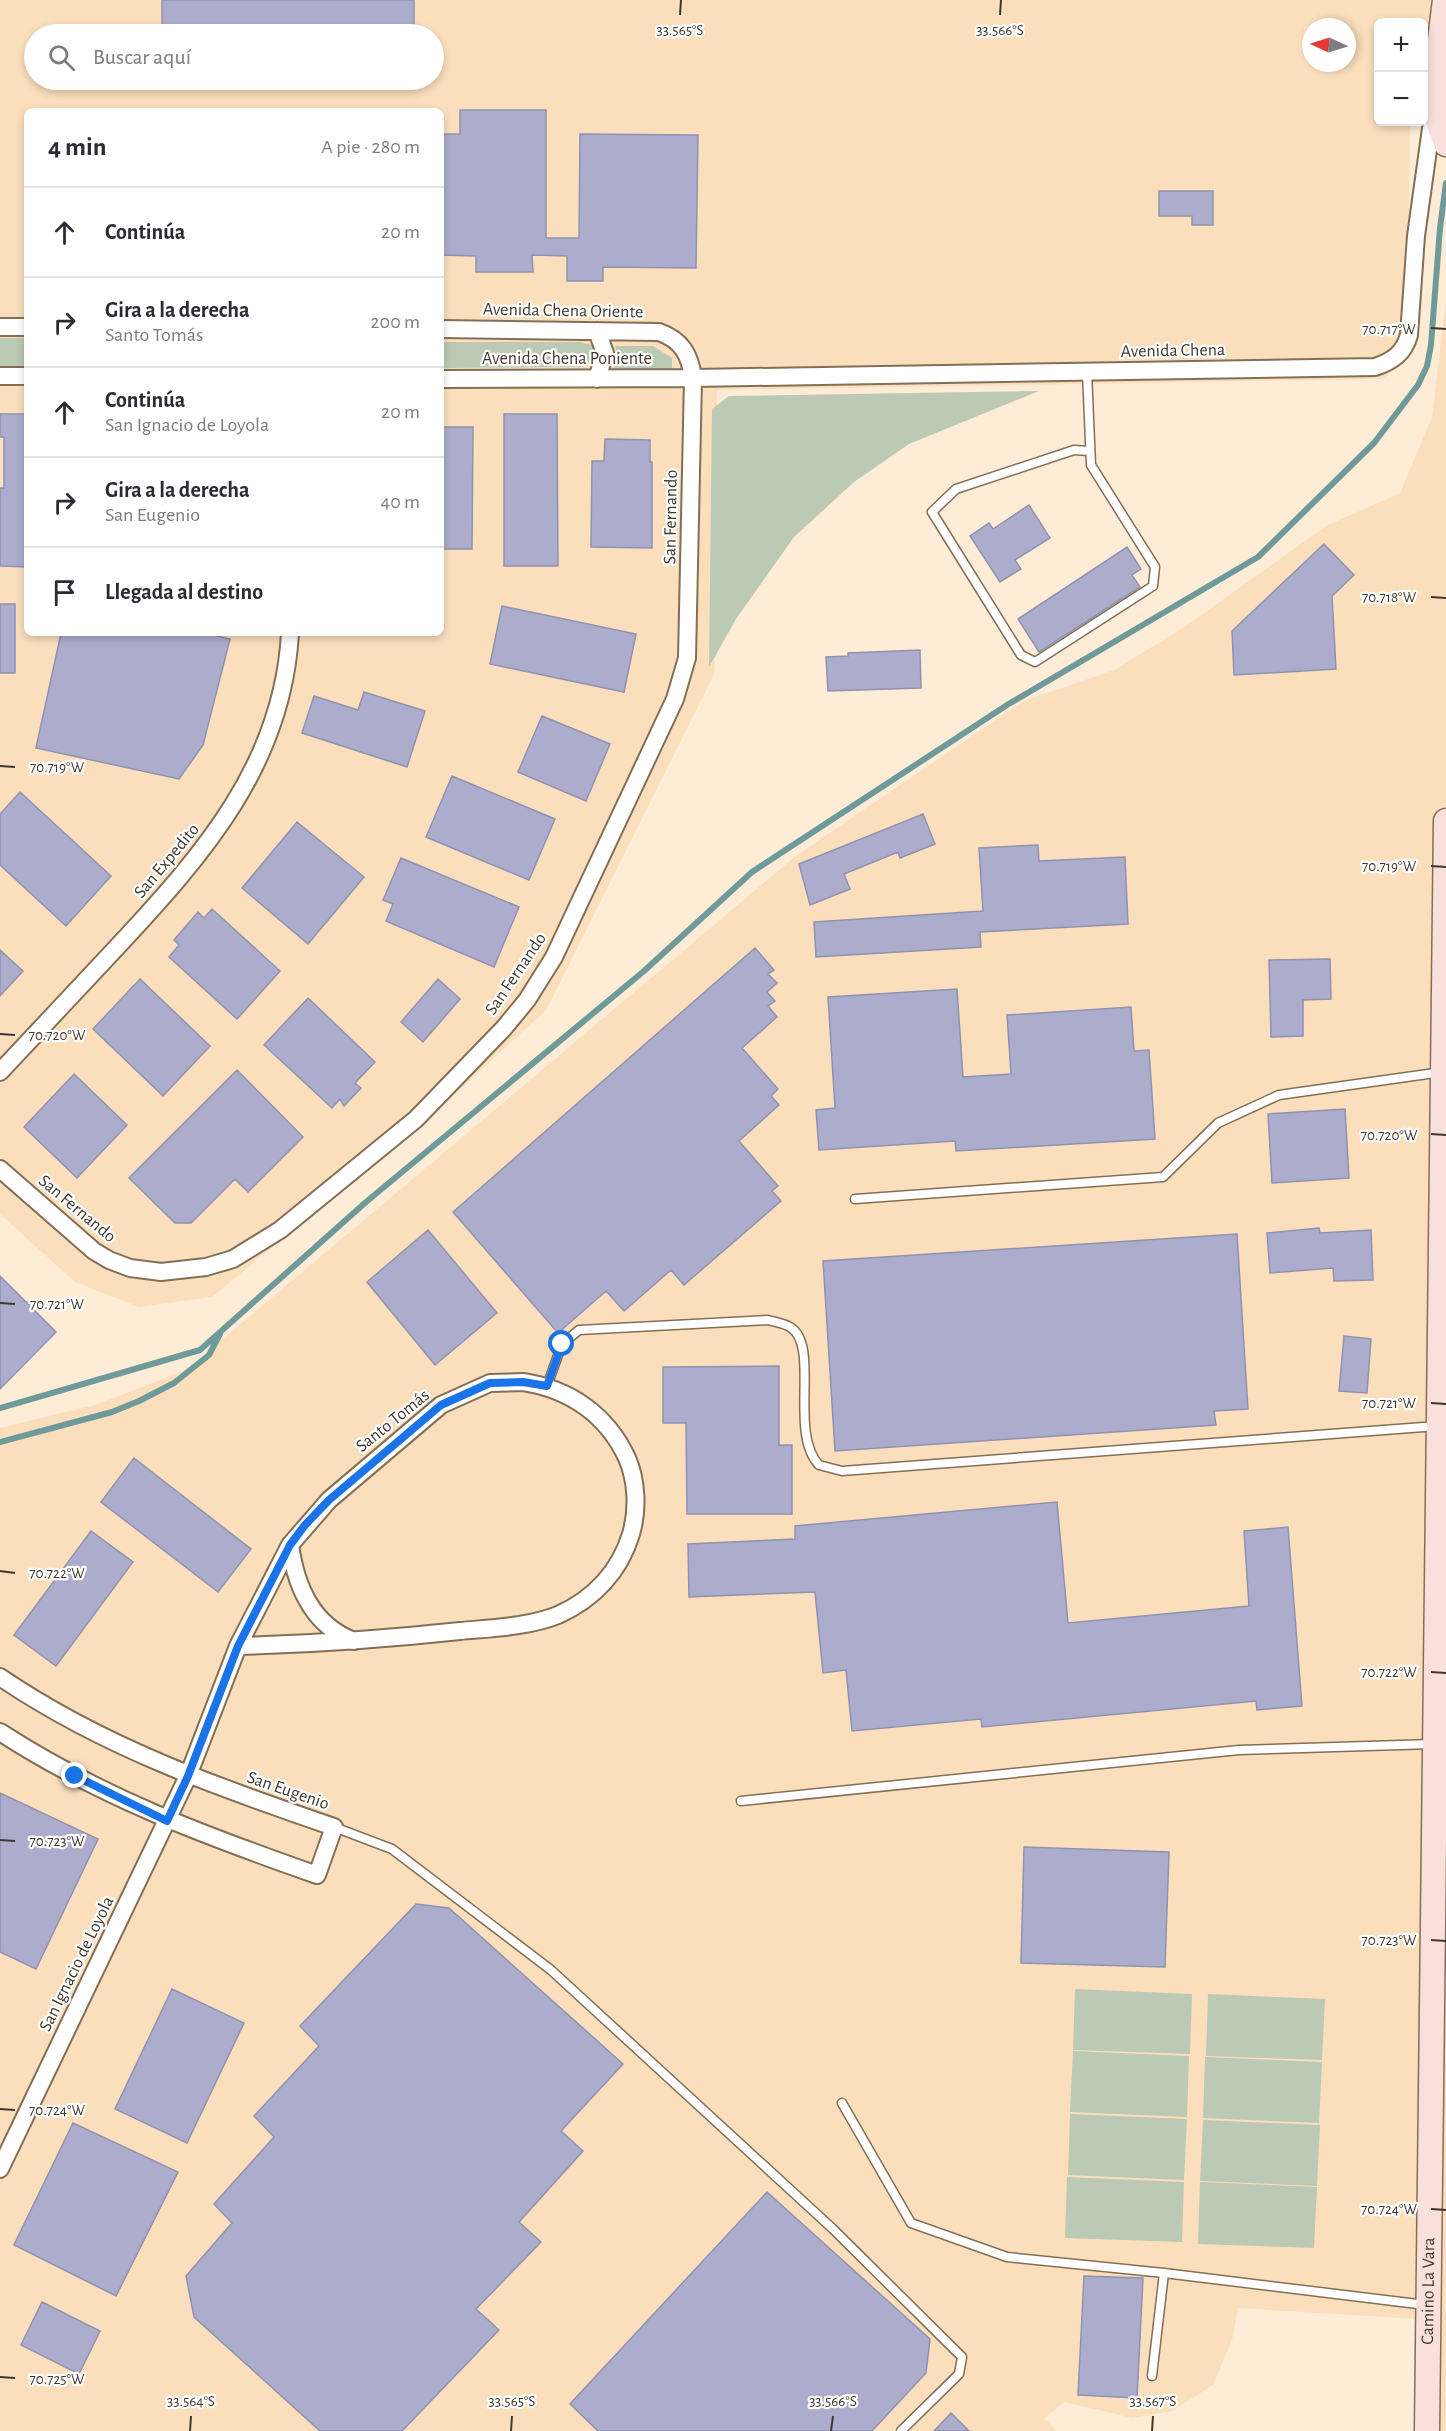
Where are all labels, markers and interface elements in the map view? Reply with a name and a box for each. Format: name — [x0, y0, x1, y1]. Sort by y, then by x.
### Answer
north arrow — [1302, 18, 1356, 72]
map controls — [1374, 18, 1428, 126]
button: + — [1374, 18, 1428, 72]
text: 33.565°S — [657, 23, 703, 38]
text: 33.566°S — [976, 23, 1024, 38]
search box — [24, 24, 444, 90]
icon: search — [45, 41, 78, 74]
text: Buscar aquí — [93, 46, 191, 68]
button: − — [1374, 72, 1428, 126]
text: 4 min — [48, 134, 107, 160]
text: A pie · 280 m — [321, 137, 420, 157]
icon: ahead — [48, 216, 81, 249]
text: Continúa — [105, 221, 185, 243]
text: 20 m — [381, 222, 420, 242]
text: Gira a la derecha — [105, 299, 250, 321]
street label: Avenida Chena Oriente — [483, 301, 643, 321]
icon: right — [48, 306, 81, 339]
text: 200 m — [370, 312, 420, 332]
text: 70.717°W — [1362, 322, 1416, 337]
text: Santo Tomás — [105, 325, 203, 345]
street label: Avenida Chena — [1121, 341, 1225, 361]
street label: Avenida Chena Poniente — [482, 350, 652, 368]
text: Continúa — [105, 389, 185, 411]
icon: ahead — [48, 396, 81, 429]
text: 20 m — [381, 402, 420, 422]
text: San Ignacio de Loyola — [105, 415, 269, 435]
street label: San Fernando — [661, 469, 681, 564]
text: Gira a la derecha — [105, 479, 250, 501]
icon: right — [48, 486, 81, 519]
text: 40 m — [381, 492, 420, 512]
text: San Eugenio — [105, 505, 200, 525]
icon: arrive — [48, 576, 81, 609]
text: Llegada al destino — [105, 581, 263, 603]
text: 70.718°W — [1362, 590, 1417, 605]
text: 70.719°W — [30, 760, 85, 775]
street label: San Expedito — [131, 820, 203, 901]
text: 70.719°W — [1362, 859, 1417, 874]
street label: San Fernando — [482, 930, 550, 1018]
text: 70.720°W — [29, 1028, 86, 1043]
text: 70.720°W — [1361, 1128, 1418, 1143]
street label: San Fernando — [35, 1172, 119, 1246]
text: 70.721°W — [30, 1297, 85, 1312]
route start — [548, 1330, 574, 1356]
street label: Santo Tomás — [353, 1386, 433, 1456]
text: 70.721°W — [1362, 1396, 1417, 1411]
text: 70.722°W — [29, 1566, 85, 1581]
text: 70.722°W — [1361, 1665, 1417, 1680]
route end — [61, 1762, 87, 1788]
street label: San Eugenio — [245, 1769, 332, 1813]
text: 70.723°W — [30, 1834, 85, 1849]
street label: San Ignacio de Loyola — [37, 1894, 117, 2034]
text: 70.723°W — [1362, 1933, 1417, 1948]
text: 70.724°W — [29, 2103, 86, 2118]
text: 70.724°W — [1361, 2202, 1418, 2217]
street label: Camino La Vara — [1419, 2237, 1438, 2345]
text: 70.725°W — [30, 2372, 85, 2387]
text: 33.564°S — [167, 2394, 215, 2409]
text: 33.565°S — [489, 2394, 535, 2409]
text: 33.566°S — [809, 2394, 857, 2409]
text: 33.567°S — [1130, 2394, 1176, 2409]

